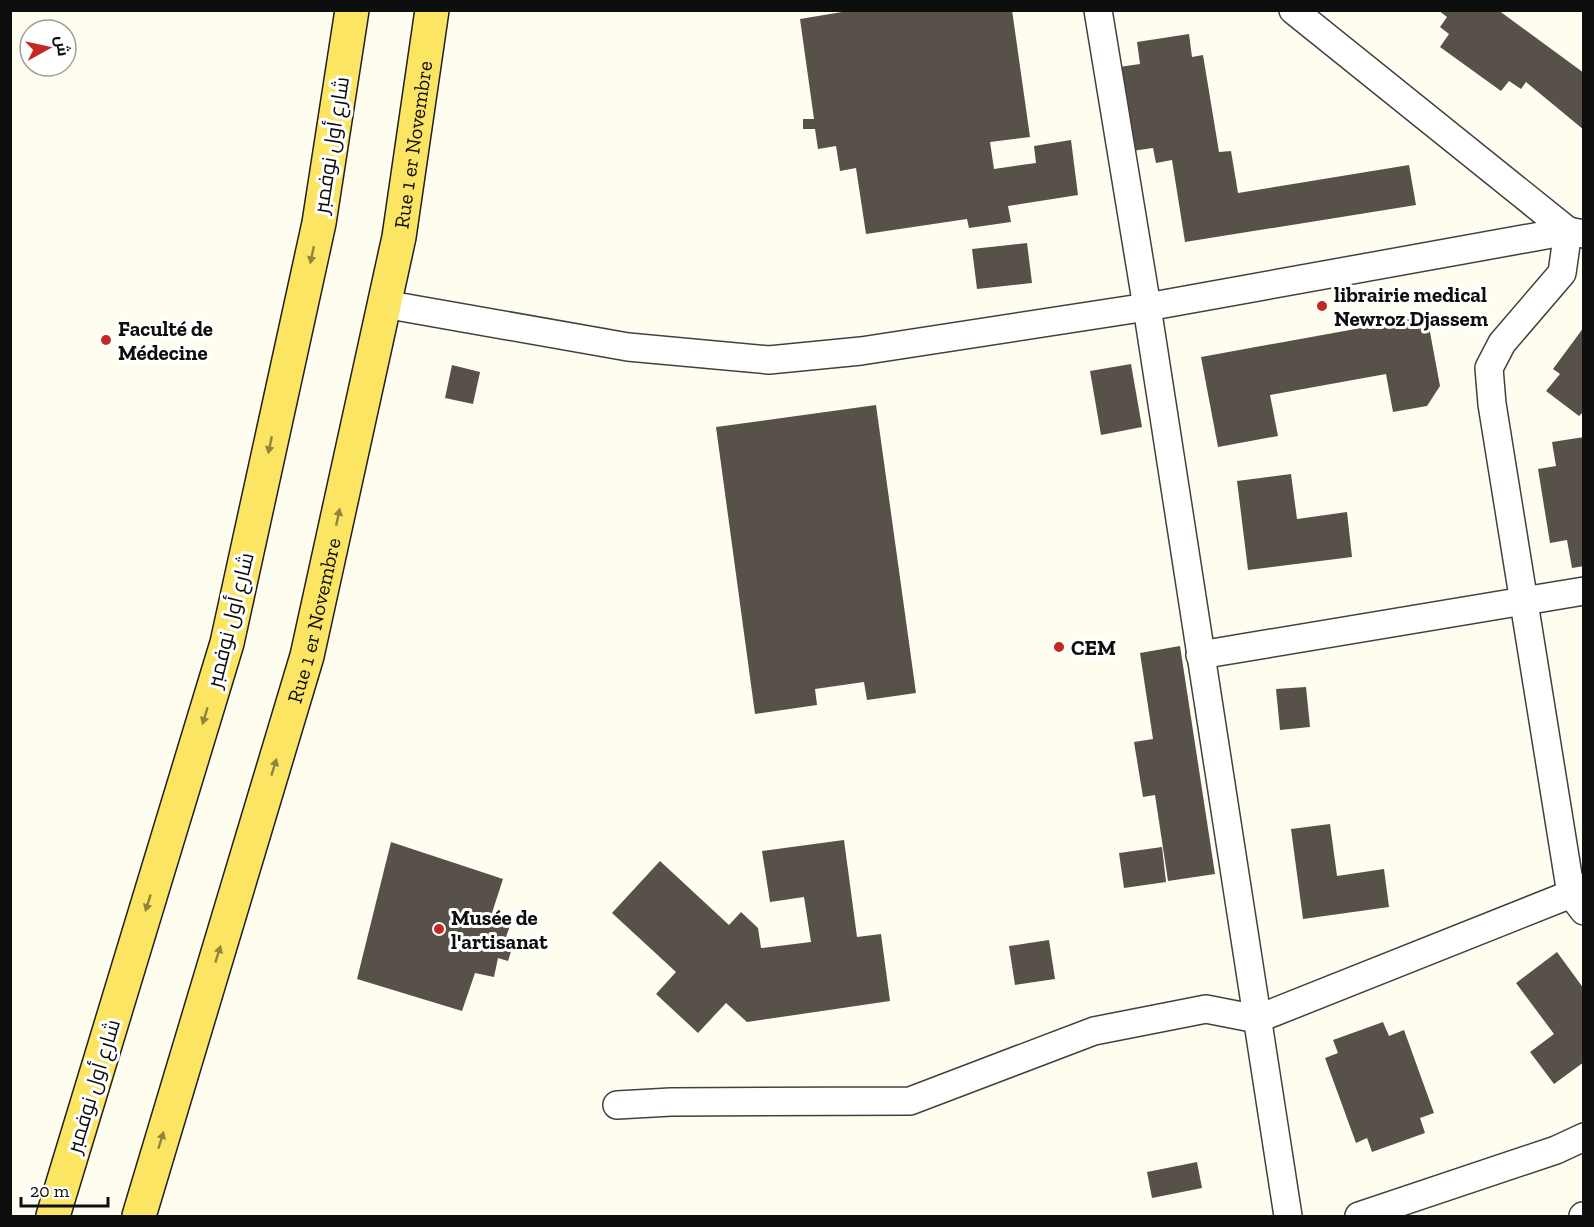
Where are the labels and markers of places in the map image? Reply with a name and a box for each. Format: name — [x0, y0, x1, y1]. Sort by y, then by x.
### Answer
place label: librairie medical Newroz Djassem — [1334, 282, 1489, 331]
marker: librairie medical Newroz Djassem — [1315, 299, 1329, 313]
place label: Faculté de Médecine — [118, 316, 213, 365]
marker: Faculté de Médecine — [99, 333, 113, 347]
place label: CEM — [1071, 635, 1116, 660]
marker: CEM — [1052, 640, 1066, 654]
place label: Musée de l'artisanat — [451, 905, 548, 954]
marker: Musée de l'artisanat — [432, 922, 446, 936]

